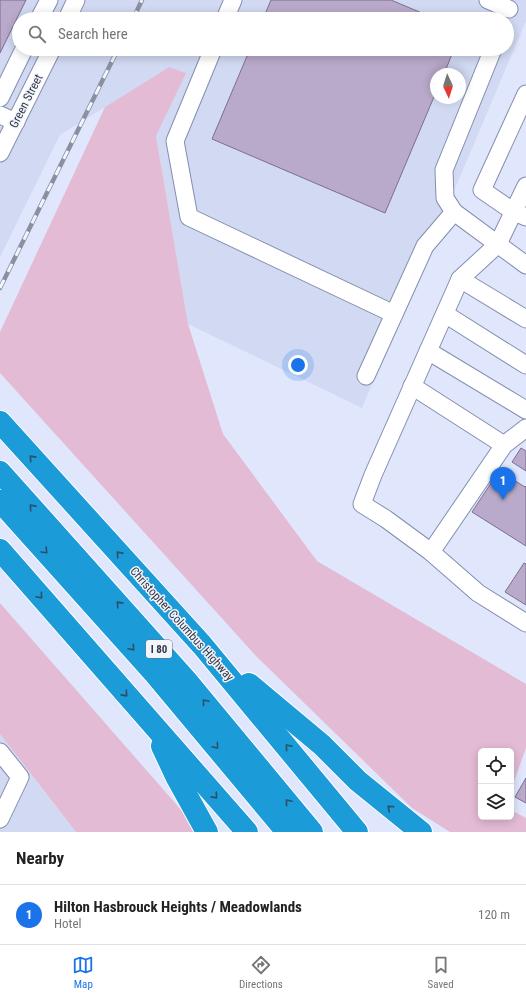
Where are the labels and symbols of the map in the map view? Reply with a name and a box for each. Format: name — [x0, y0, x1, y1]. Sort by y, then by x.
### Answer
north arrow — [430, 68, 466, 104]
street label: Green Street — [6, 71, 46, 130]
your location — [288, 355, 308, 375]
one-way arrow — [30, 455, 37, 462]
pin: 1 — [490, 467, 516, 500]
one-way arrow — [30, 505, 37, 512]
one-way arrow — [41, 546, 48, 553]
one-way arrow — [116, 551, 124, 559]
street label: Christopher Columbus Highway — [127, 564, 237, 684]
one-way arrow — [35, 591, 42, 599]
one-way arrow — [116, 601, 124, 609]
road number: I 80 — [146, 640, 172, 658]
one-way arrow — [127, 643, 134, 651]
one-way arrow — [120, 689, 128, 697]
one-way arrow — [202, 699, 209, 706]
one-way arrow — [212, 742, 219, 749]
one-way arrow — [286, 745, 293, 752]
one-way arrow — [211, 791, 218, 799]
one-way arrow — [285, 799, 292, 806]
one-way arrow — [387, 806, 395, 813]

